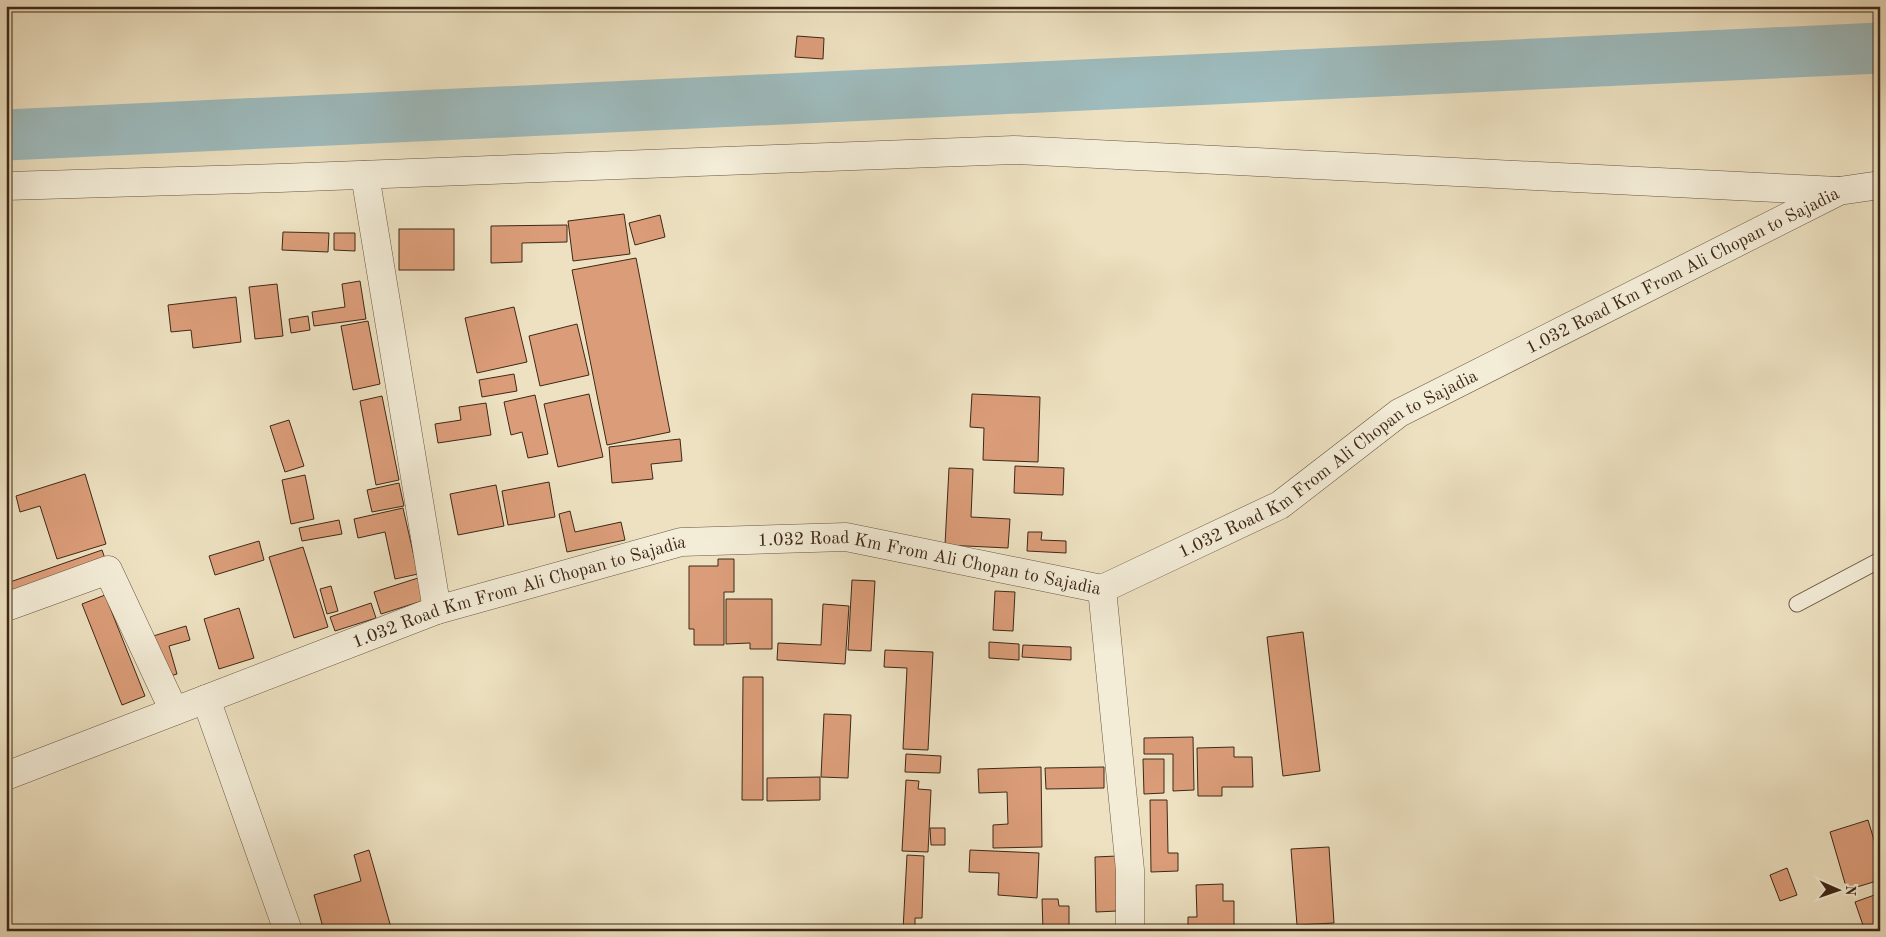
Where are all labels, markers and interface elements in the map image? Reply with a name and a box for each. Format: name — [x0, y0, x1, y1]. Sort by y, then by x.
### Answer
street label: 1.032 Road Km From Ali Chopan to Sajadia — [1523, 184, 1842, 357]
street label: 1.032 Road Km From Ali Chopan to Sajadia — [1176, 367, 1481, 562]
street label: 1.032 Road Km From Ali Chopan to Sajadia — [757, 529, 1102, 599]
street label: 1.032 Road Km From Ali Chopan to Sajadia — [350, 534, 686, 652]
north arrow — [1814, 864, 1864, 914]
text: N — [1843, 885, 1857, 896]

